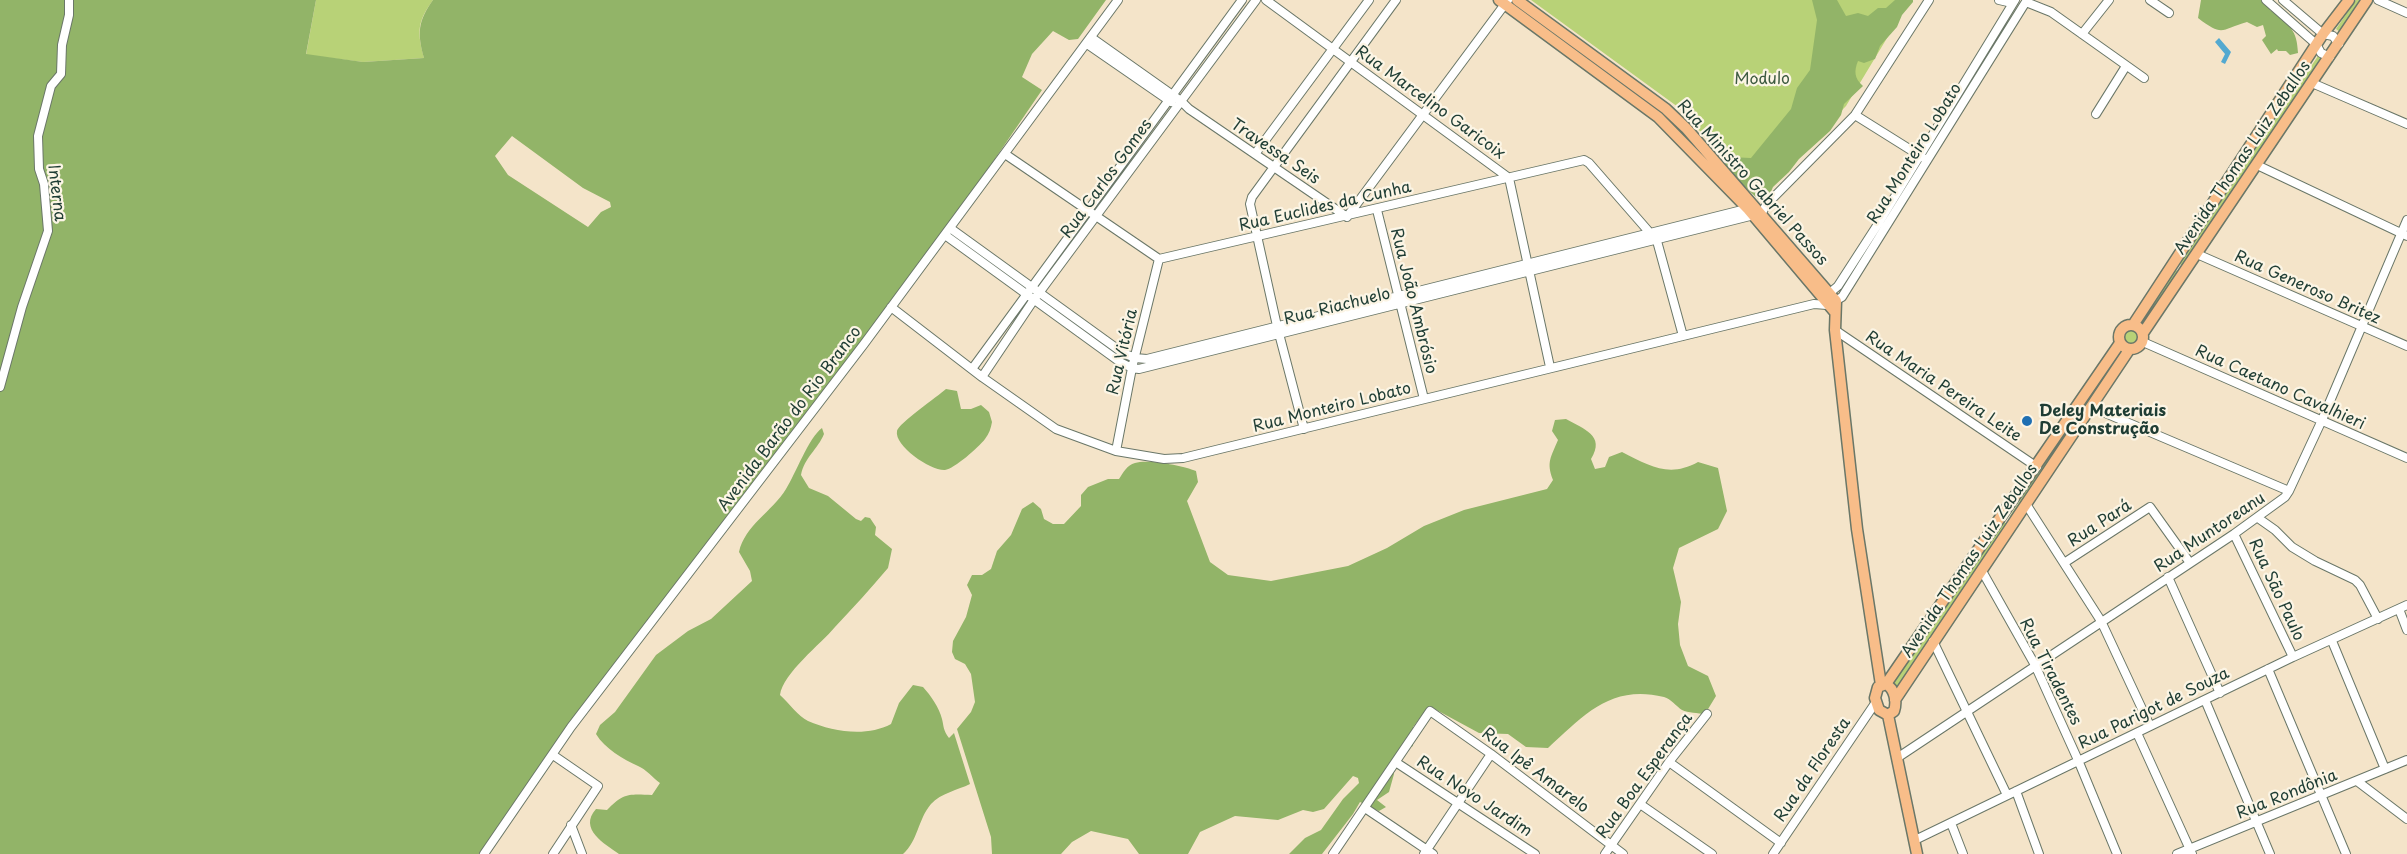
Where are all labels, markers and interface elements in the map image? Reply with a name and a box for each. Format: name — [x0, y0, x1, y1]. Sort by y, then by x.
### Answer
street label: Rua Marcelino Garicoix — [1351, 42, 1509, 164]
street label: Avenida Thomas Luiz Zeballos — [2171, 58, 2315, 258]
park label: Modulo — [1734, 70, 1790, 90]
street label: Rua Monteiro Lobato — [1864, 80, 1966, 228]
street label: Rua Ministro Gabriel Passos — [1673, 96, 1831, 270]
street label: Travessa Seis — [1227, 115, 1323, 189]
street label: Rua Carlos Gomes — [1057, 116, 1157, 242]
street label: Interna — [43, 164, 69, 222]
street label: Rua Euclides da Cunha — [1237, 178, 1413, 236]
street label: Rua João Ambrósio — [1386, 226, 1440, 376]
street label: Rua Generoso Britez — [2231, 247, 2383, 329]
street label: Rua Riachuelo — [1282, 284, 1392, 330]
street label: Rua Vitória — [1104, 307, 1142, 397]
street label: Avenida Barão do Rio Branco — [714, 323, 866, 515]
street label: Rua Maria Pereira Leite — [1861, 328, 2025, 446]
street label: Rua Caetano Cavalhieri — [2192, 342, 2368, 434]
street label: Rua Monteiro Lobato — [1251, 379, 1413, 437]
place label: Deley Materiais De Construção — [2039, 402, 2166, 440]
marker: Deley Materiais De Construção — [2020, 414, 2034, 428]
street label: Avenida Thomas Luiz Zeballos — [1898, 461, 2042, 661]
street label: Rua Muntoreanu — [2151, 489, 2269, 577]
street label: Rua Pará — [2065, 496, 2135, 552]
street label: Rua São Paulo — [2244, 536, 2308, 644]
street label: Rua Tiradentes — [2015, 615, 2085, 729]
street label: Rua Parigot de Souza — [2075, 664, 2233, 754]
street label: Rua Boa Esperança — [1593, 709, 1697, 843]
street label: Rua da Floresta — [1771, 714, 1855, 826]
street label: Rua Ipê Amarelo — [1478, 724, 1592, 818]
street label: Rua Novo Jardim — [1413, 752, 1535, 842]
street label: Rua Rondônia — [2234, 766, 2340, 824]

